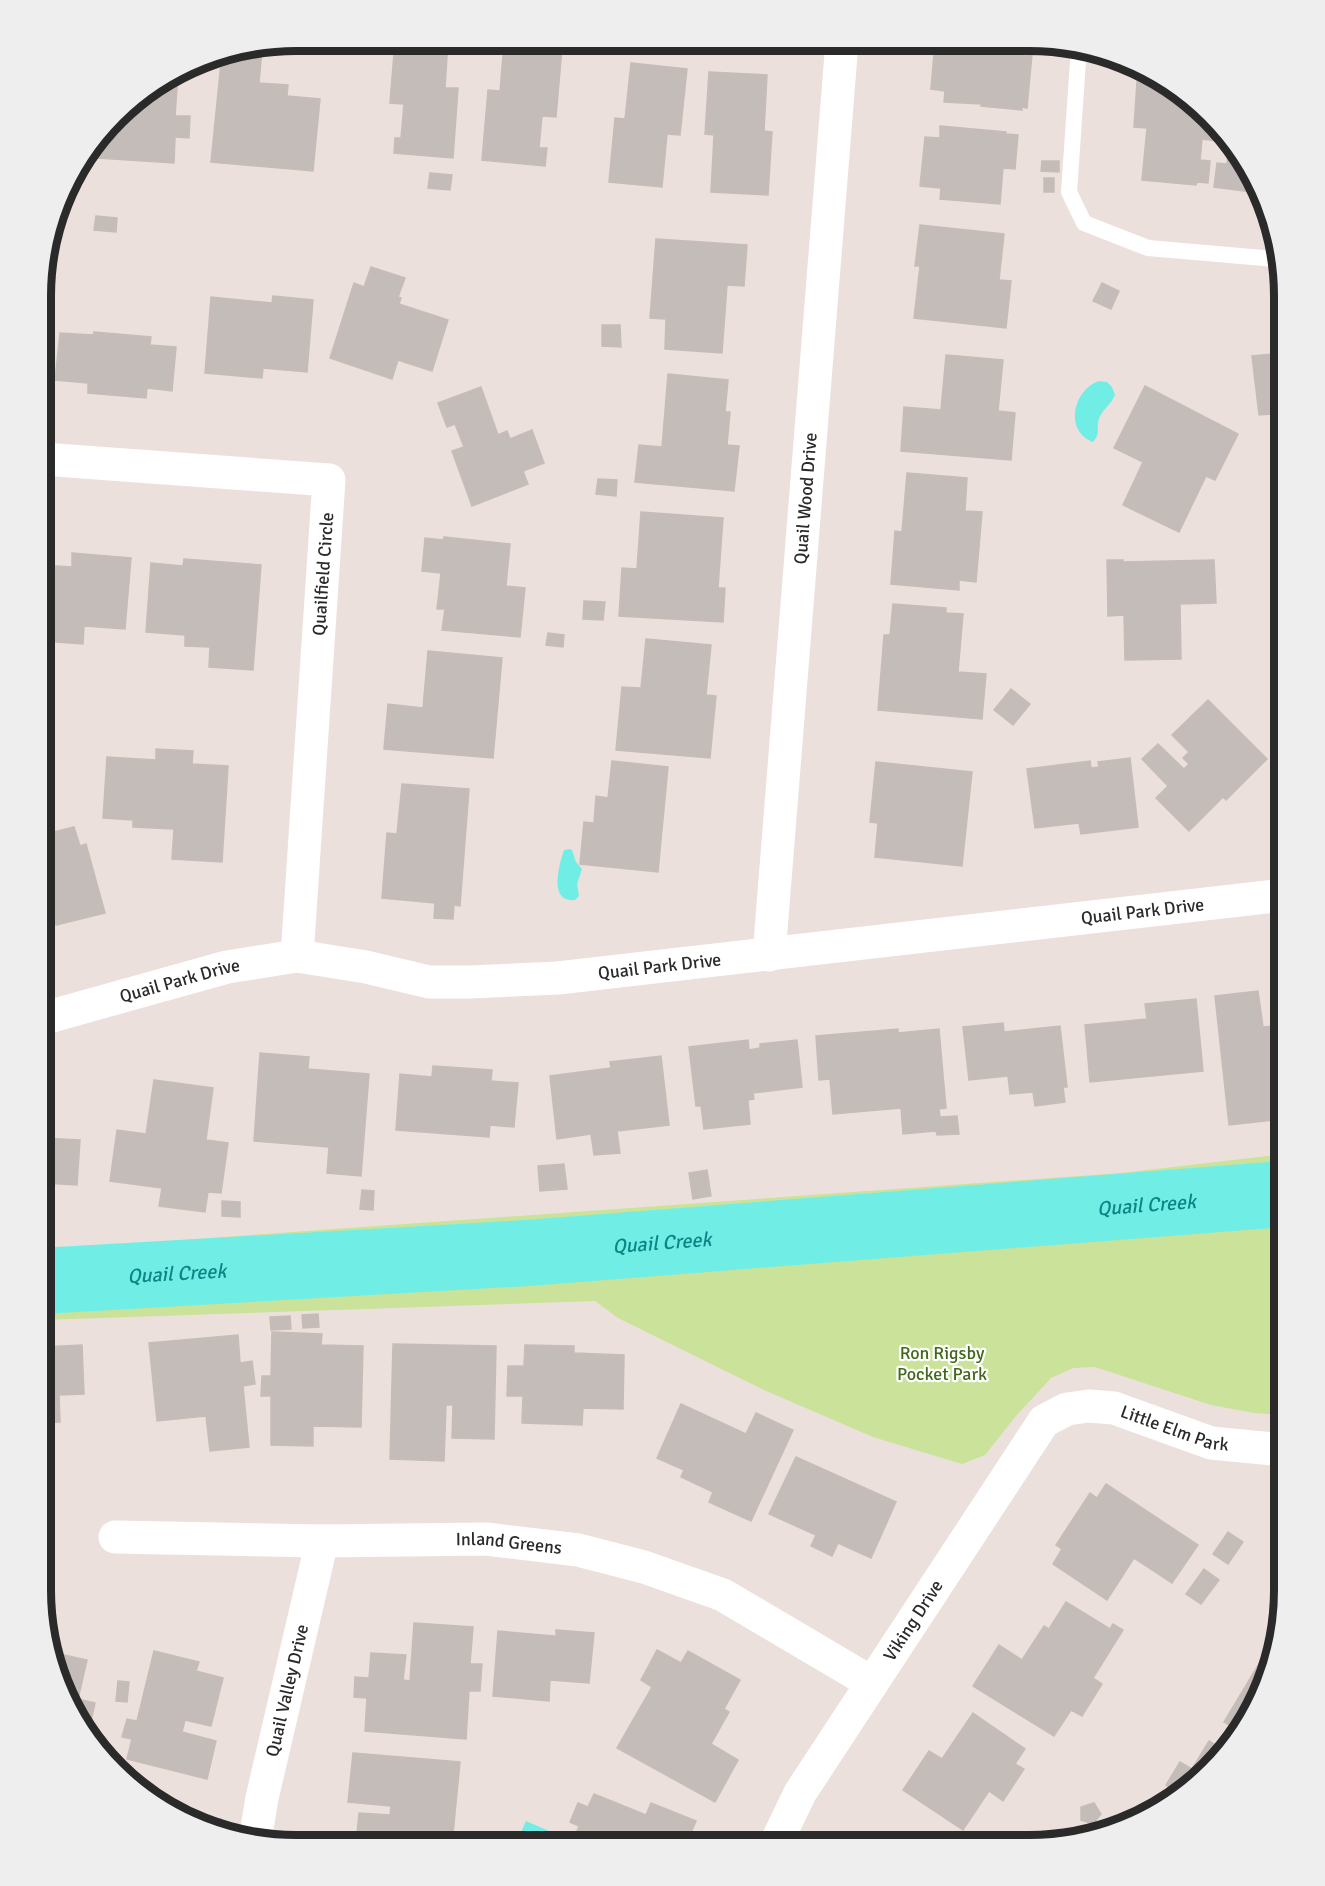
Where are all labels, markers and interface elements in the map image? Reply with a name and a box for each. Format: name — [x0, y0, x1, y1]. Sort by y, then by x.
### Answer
street label: Quail Wood Drive — [789, 432, 822, 565]
street label: Quailfield Circle — [308, 512, 338, 636]
street label: Quail Park Drive — [1080, 893, 1205, 929]
street label: Quail Park Drive — [597, 948, 722, 984]
street label: Quail Park Drive — [117, 954, 241, 1007]
water label: Quail Creek — [1096, 1188, 1199, 1221]
water label: Quail Creek — [611, 1226, 714, 1259]
water label: Quail Creek — [127, 1258, 229, 1289]
park label: Ron Rigsby Pocket Park — [897, 1342, 987, 1385]
street label: Little Elm Park — [1117, 1400, 1230, 1456]
street label: Inland Greens — [456, 1528, 563, 1559]
street label: Viking Drive — [879, 1576, 948, 1665]
street label: Quail Valley Drive — [261, 1622, 313, 1759]

